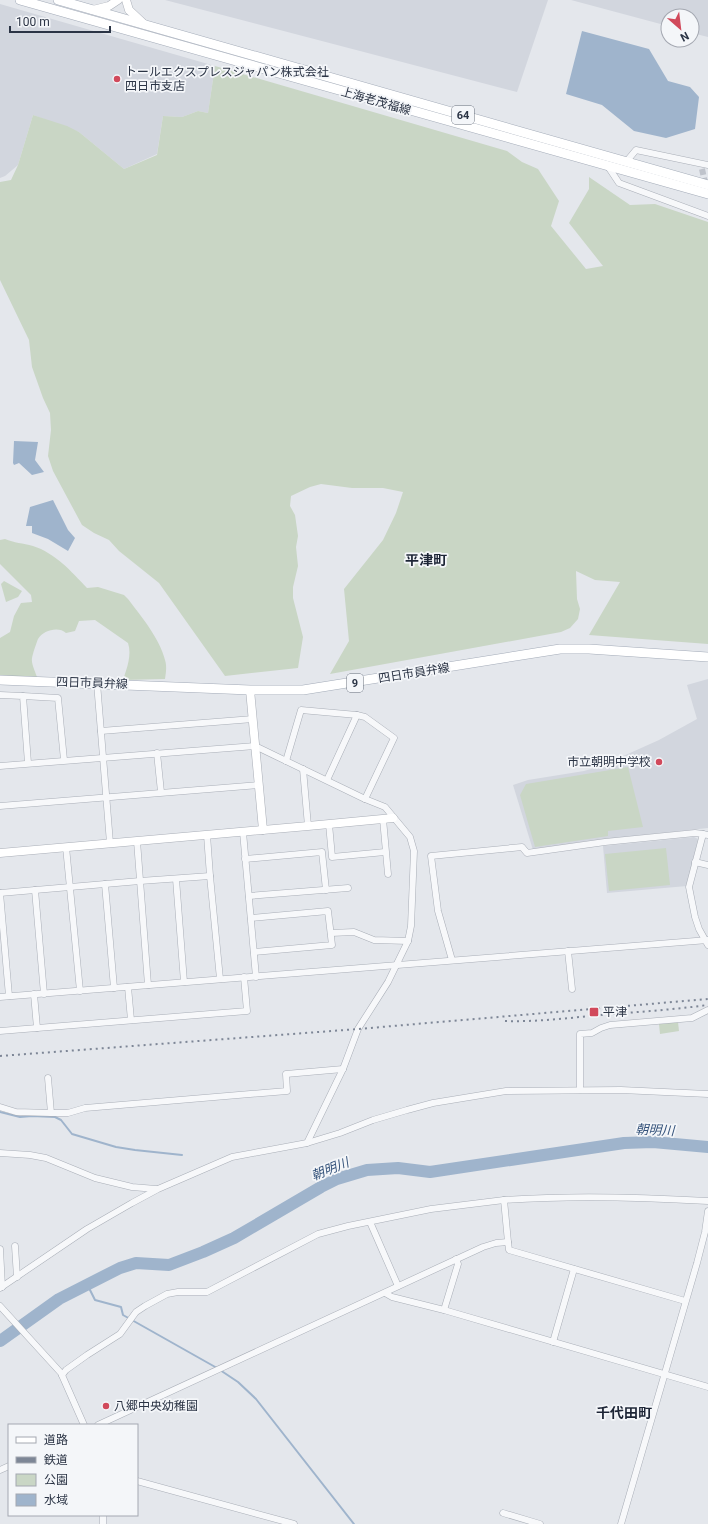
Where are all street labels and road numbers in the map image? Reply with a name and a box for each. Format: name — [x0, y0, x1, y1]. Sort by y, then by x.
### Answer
street label: 上海老茂福線 — [339, 84, 413, 118]
road number: 64 — [452, 106, 474, 124]
street label: 四日市員弁線 — [377, 660, 451, 686]
road number: 9 — [347, 674, 363, 692]
street label: 四日市員弁線 — [56, 675, 128, 691]

